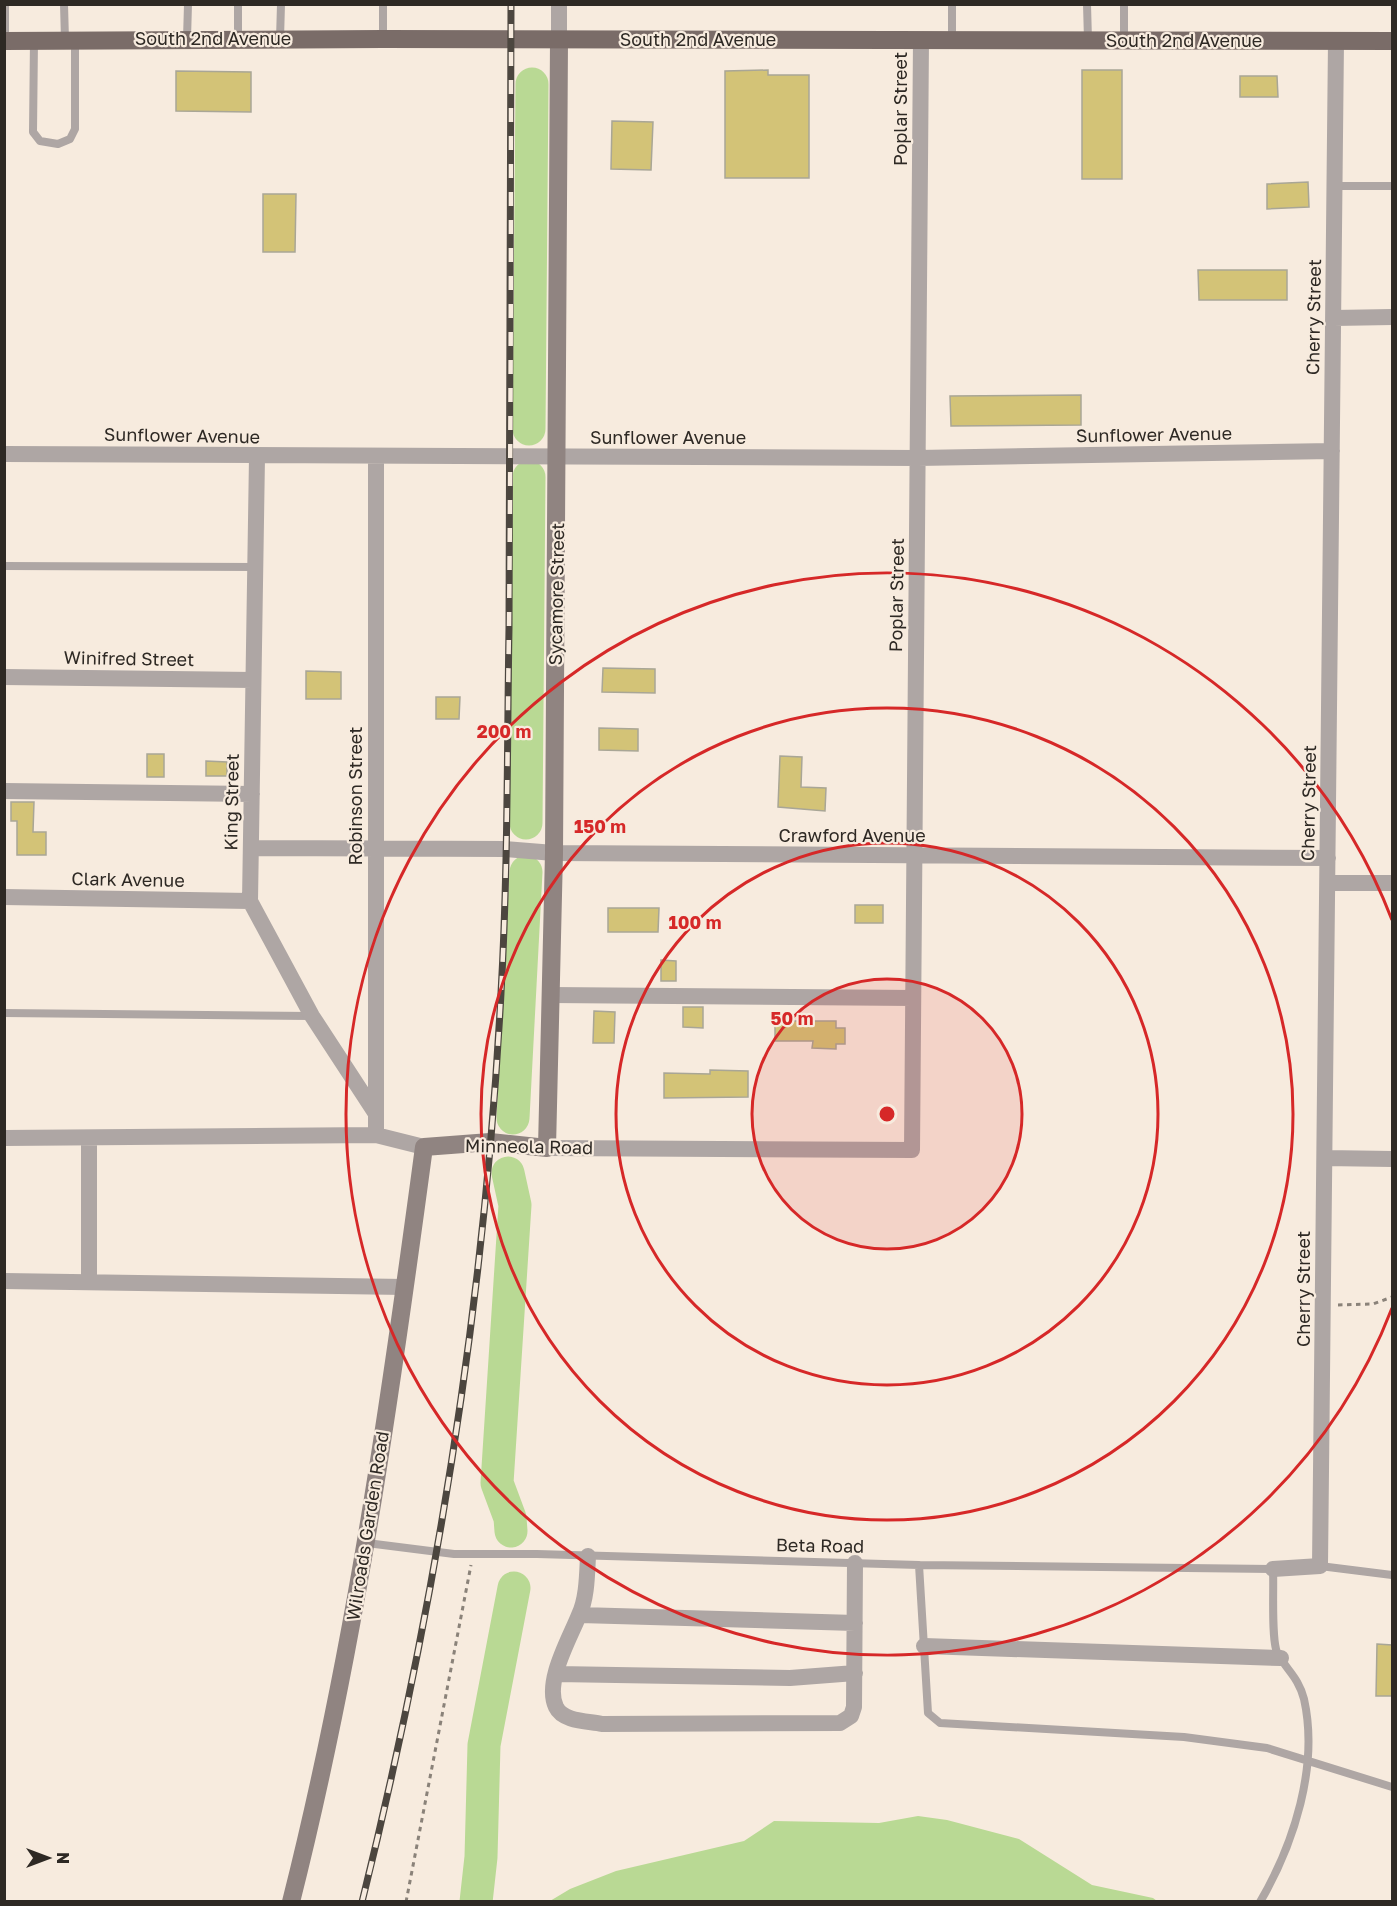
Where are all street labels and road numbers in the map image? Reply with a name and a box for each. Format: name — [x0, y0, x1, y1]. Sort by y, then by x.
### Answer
street label: South 2nd Avenue — [135, 27, 291, 49]
street label: South 2nd Avenue — [620, 28, 776, 50]
street label: South 2nd Avenue — [1106, 29, 1262, 51]
street label: Poplar Street — [889, 52, 911, 166]
street label: Cherry Street — [1301, 259, 1325, 375]
street label: Sunflower Avenue — [1076, 422, 1232, 446]
street label: Sunflower Avenue — [104, 423, 260, 447]
street label: Sunflower Avenue — [590, 426, 746, 448]
street label: Sycamore Street — [544, 522, 568, 666]
street label: Poplar Street — [884, 538, 908, 652]
street label: Winifred Street — [63, 646, 195, 670]
street label: Robinson Street — [344, 726, 366, 866]
street label: Cherry Street — [1296, 745, 1320, 861]
street label: King Street — [219, 753, 243, 851]
street label: Crawford Avenue — [778, 824, 926, 846]
street label: Clark Avenue — [71, 867, 185, 891]
street label: Minneola Road — [465, 1134, 593, 1158]
street label: Cherry Street — [1292, 1231, 1314, 1347]
street label: Wilroads Garden Road — [341, 1429, 393, 1622]
street label: Beta Road — [776, 1533, 864, 1557]

